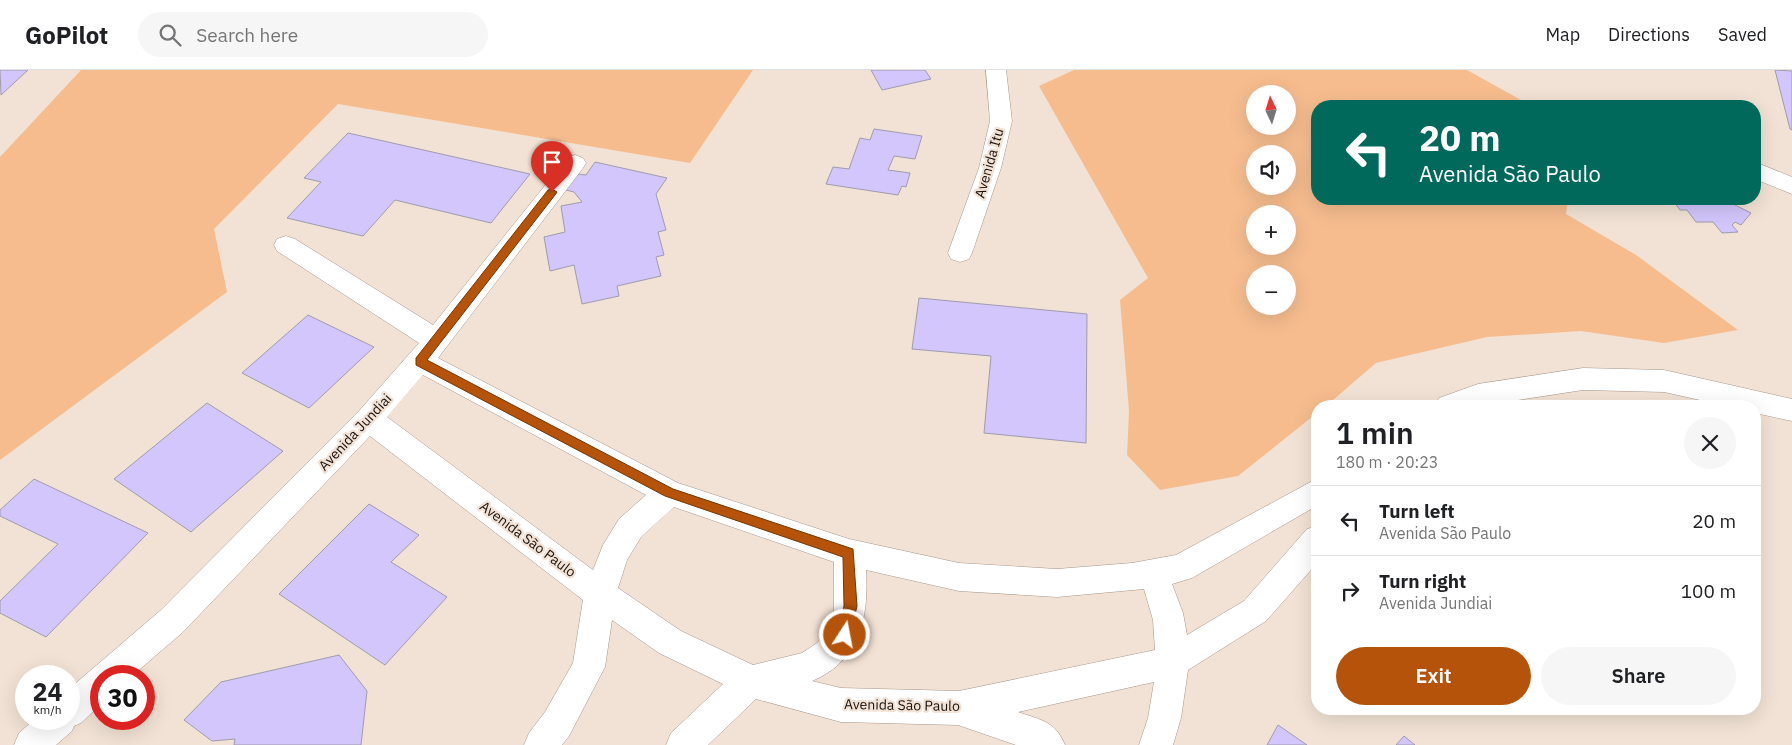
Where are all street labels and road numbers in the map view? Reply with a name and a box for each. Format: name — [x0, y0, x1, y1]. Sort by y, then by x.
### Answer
street label: Avenida Itu — [970, 126, 1008, 200]
street label: Avenida Jundiai — [315, 390, 395, 474]
street label: Avenida São Paulo — [476, 497, 580, 581]
street label: Avenida São Paulo — [844, 695, 960, 715]

